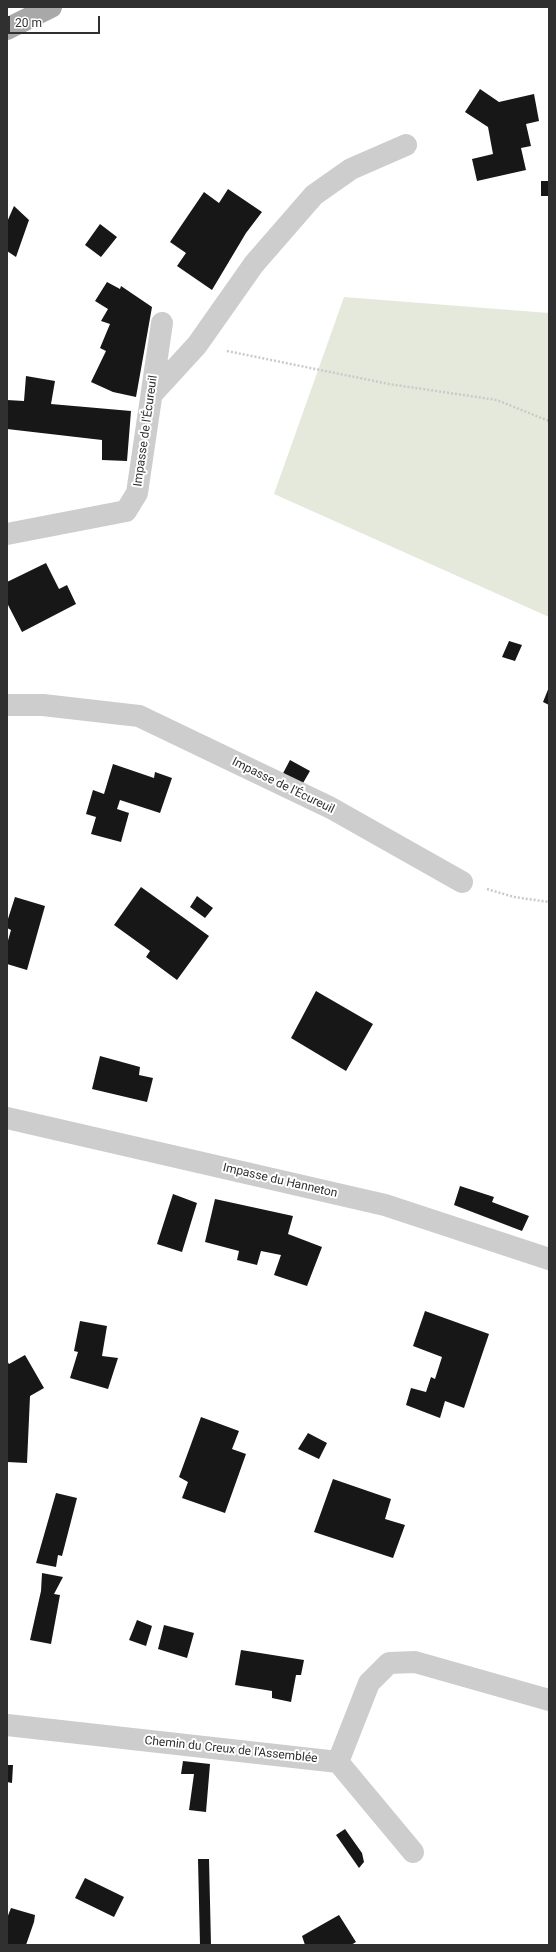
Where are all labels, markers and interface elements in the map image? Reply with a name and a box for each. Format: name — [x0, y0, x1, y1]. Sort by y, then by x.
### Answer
scale bar — [10, 8, 102, 34]
text: 20 m — [15, 16, 42, 30]
street label: Impasse de l'Écureuil — [131, 374, 161, 488]
street label: Impasse de l'Écureuil — [229, 755, 337, 817]
street label: Impasse du Hanneton — [221, 1161, 339, 1201]
street label: Chemin du Creux de l'Assemblée — [144, 1734, 318, 1766]

